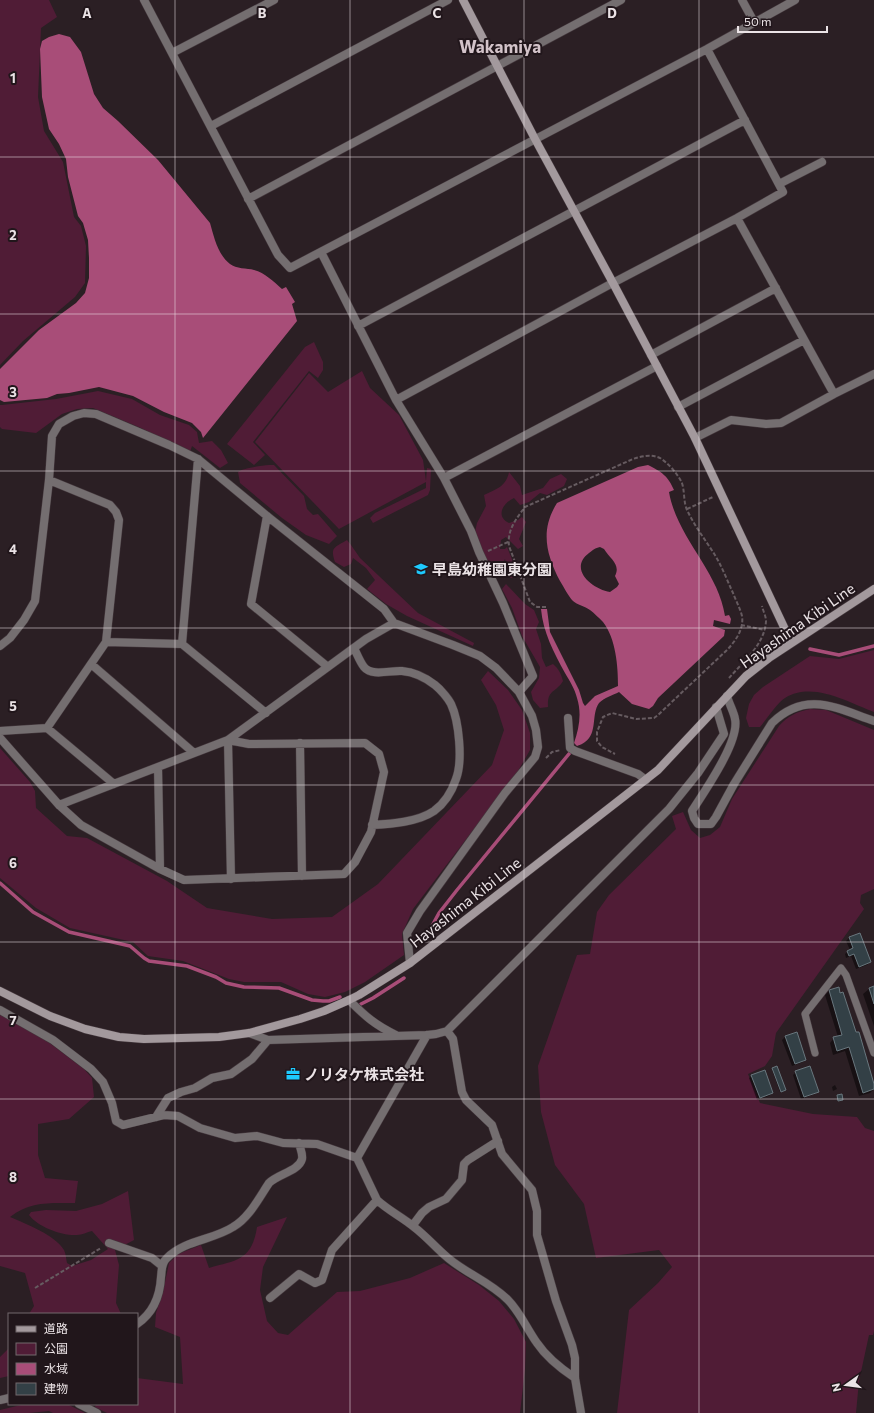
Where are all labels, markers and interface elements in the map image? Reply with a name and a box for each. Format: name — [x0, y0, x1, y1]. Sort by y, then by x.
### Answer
text: A — [82, 5, 92, 21]
text: B — [258, 5, 267, 21]
text: C — [433, 5, 442, 21]
text: D — [607, 5, 617, 21]
scale bar — [738, 8, 827, 34]
text: 50 m — [744, 14, 772, 28]
district label: Wakamiya — [459, 36, 541, 57]
text: 1 — [10, 70, 16, 86]
text: 2 — [9, 227, 17, 243]
text: 3 — [9, 384, 17, 400]
text: 4 — [9, 541, 17, 557]
place label: 早島幼稚園東分園 — [432, 560, 552, 578]
school or university icon: 早島幼稚園東分園 — [413, 561, 429, 577]
street label: Hayashima Kibi Line — [736, 579, 858, 671]
text: 5 — [9, 698, 17, 714]
street label: Hayashima Kibi Line — [406, 853, 524, 951]
text: 6 — [9, 855, 17, 871]
text: 7 — [9, 1012, 17, 1028]
place label: ノリタケ株式会社 — [304, 1065, 424, 1083]
office icon: ノリタケ株式会社 — [285, 1066, 301, 1082]
text: 8 — [9, 1169, 17, 1185]
legend — [8, 1313, 138, 1405]
text: 道路 — [44, 1321, 68, 1335]
text: 公園 — [44, 1341, 68, 1355]
text: 水域 — [44, 1361, 68, 1375]
north arrow — [826, 1365, 866, 1405]
text: 建物 — [44, 1381, 68, 1395]
text: N — [829, 1382, 843, 1393]

